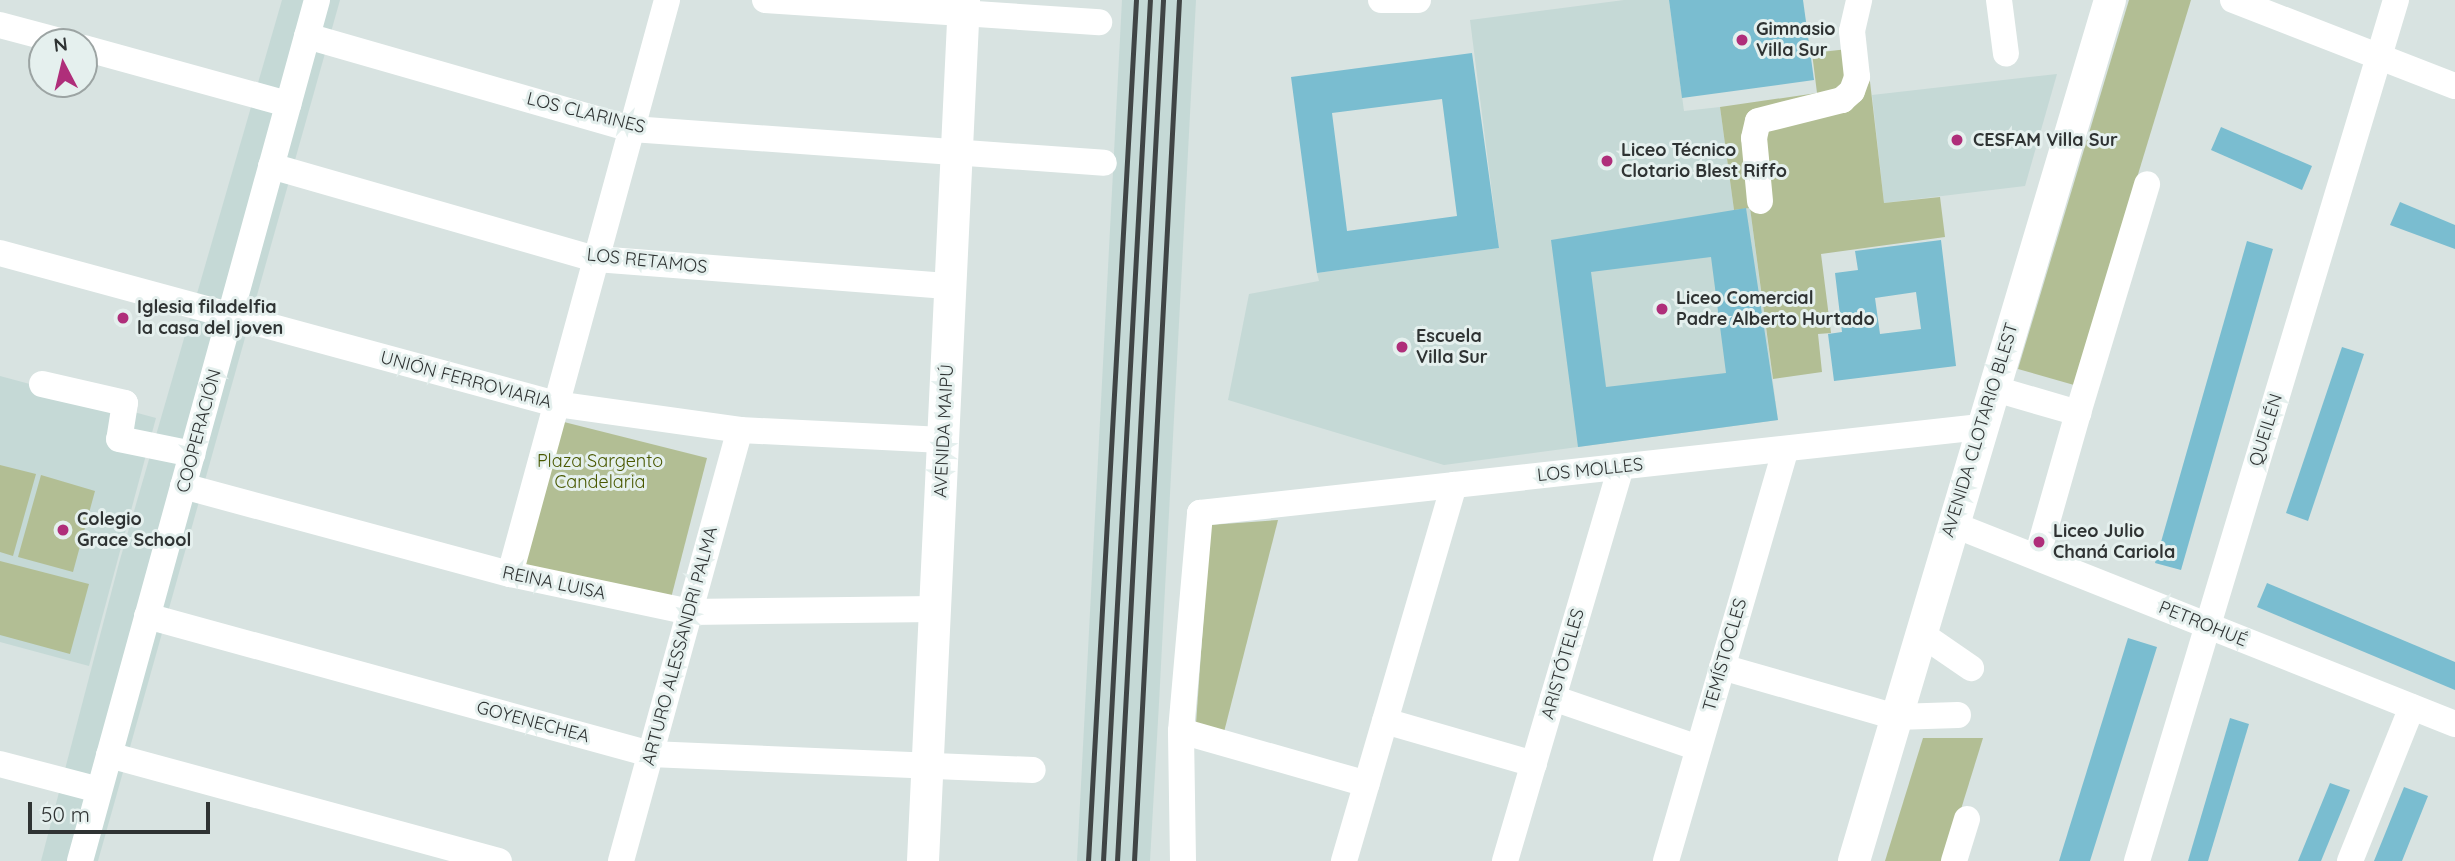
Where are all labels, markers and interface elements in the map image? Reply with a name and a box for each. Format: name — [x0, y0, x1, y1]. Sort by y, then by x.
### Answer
place label: Gimnasio Villa Sur — [1756, 19, 1836, 61]
north arrow — [28, 28, 98, 98]
text: N — [52, 31, 69, 57]
marker: Gimnasio Villa Sur — [1734, 32, 1750, 48]
street label: LOS CLARINES — [525, 88, 647, 138]
place label: CESFAM Villa Sur — [1973, 129, 2118, 151]
marker: CESFAM Villa Sur — [1947, 130, 1967, 150]
place label: Liceo Técnico Clotario Blest Riffo — [1621, 140, 1787, 182]
marker: Liceo Técnico Clotario Blest Riffo — [1599, 153, 1615, 169]
street label: LOS RETAMOS — [586, 244, 708, 278]
place label: Liceo Comercial Padre Alberto Hurtado — [1676, 288, 1875, 330]
place label: Iglesia filadelfia la casa del joven — [137, 297, 283, 340]
marker: Liceo Comercial Padre Alberto Hurtado — [1654, 301, 1670, 317]
marker: Iglesia filadelfia la casa del joven — [115, 310, 131, 326]
street label: AVENIDA CLOTARIO BLEST — [1937, 320, 2023, 540]
place label: Escuela Villa Sur — [1416, 326, 1488, 368]
marker: Escuela Villa Sur — [1394, 339, 1410, 355]
street label: UNIÓN FERROVIARIA — [378, 347, 554, 413]
street label: AVENIDA MAIPÚ — [930, 364, 958, 498]
street label: COOPERACIÓN — [172, 367, 226, 495]
street label: QUEILÉN — [2245, 391, 2287, 469]
park label: Plaza Sargento Candelaria — [537, 451, 663, 494]
street label: LOS MOLLES — [1536, 454, 1644, 486]
place label: Colegio Grace School — [77, 509, 191, 552]
place label: Liceo Julio Chaná Cariola — [2053, 521, 2175, 564]
marker: Colegio Grace School — [55, 522, 71, 538]
street label: ARTURO ALESSANDRI PALMA — [638, 524, 722, 768]
marker: Liceo Julio Chaná Cariola — [2031, 534, 2047, 550]
street label: REINA LUISA — [501, 562, 607, 604]
street label: TEMÍSTOCLES — [1699, 596, 1751, 714]
street label: PETROHUÉ — [2156, 596, 2250, 652]
street label: ARISTÓTELES — [1537, 606, 1589, 722]
street label: GOYENECHEA — [474, 697, 592, 747]
scale bar — [32, 788, 214, 832]
text: 50 m — [41, 801, 90, 827]

